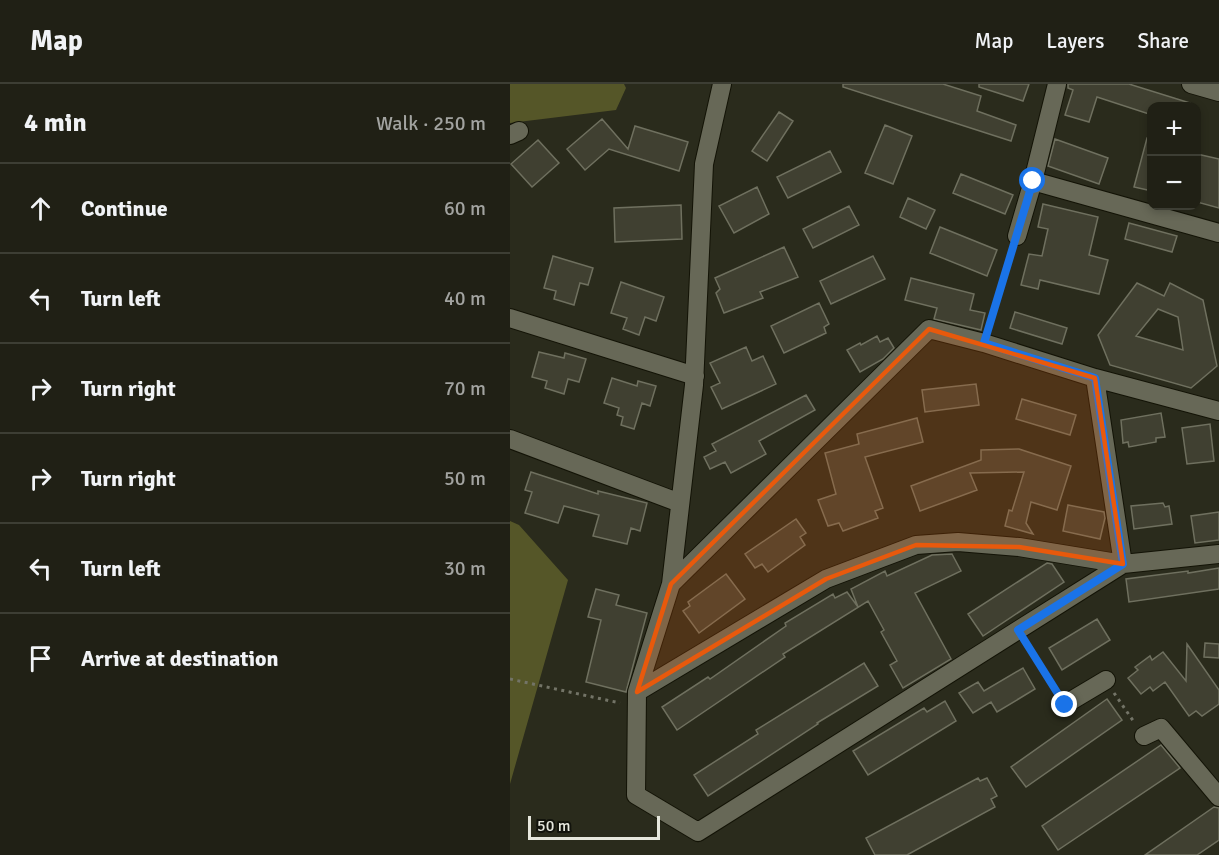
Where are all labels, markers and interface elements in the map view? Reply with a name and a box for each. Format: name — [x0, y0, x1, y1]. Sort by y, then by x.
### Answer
text: Map — [30, 24, 83, 58]
text: Map — [975, 28, 1013, 54]
text: Layers — [1046, 28, 1104, 54]
text: Share — [1137, 28, 1189, 54]
map controls — [1147, 102, 1201, 210]
button: + — [1147, 102, 1201, 156]
text: 4 min — [24, 107, 87, 139]
text: Walk · 250 m — [376, 111, 486, 136]
button: − — [1147, 156, 1201, 210]
route start — [1019, 167, 1045, 193]
icon: ahead — [24, 192, 57, 225]
text: Continue — [81, 195, 168, 222]
text: 60 m — [444, 196, 486, 221]
icon: left — [24, 282, 57, 315]
text: Turn left — [81, 285, 161, 312]
text: 40 m — [444, 286, 486, 311]
icon: right — [24, 372, 57, 405]
text: Turn right — [81, 375, 176, 402]
text: 70 m — [444, 376, 486, 401]
icon: right — [24, 462, 57, 495]
text: Turn right — [81, 465, 176, 492]
text: 50 m — [444, 466, 486, 491]
icon: left — [24, 552, 57, 585]
text: Turn left — [81, 555, 161, 582]
text: 30 m — [444, 556, 486, 581]
icon: arrive — [24, 642, 57, 675]
text: Arrive at destination — [81, 645, 278, 672]
route end — [1051, 691, 1077, 717]
scale bar — [528, 813, 660, 840]
text: 50 m — [537, 816, 571, 836]

